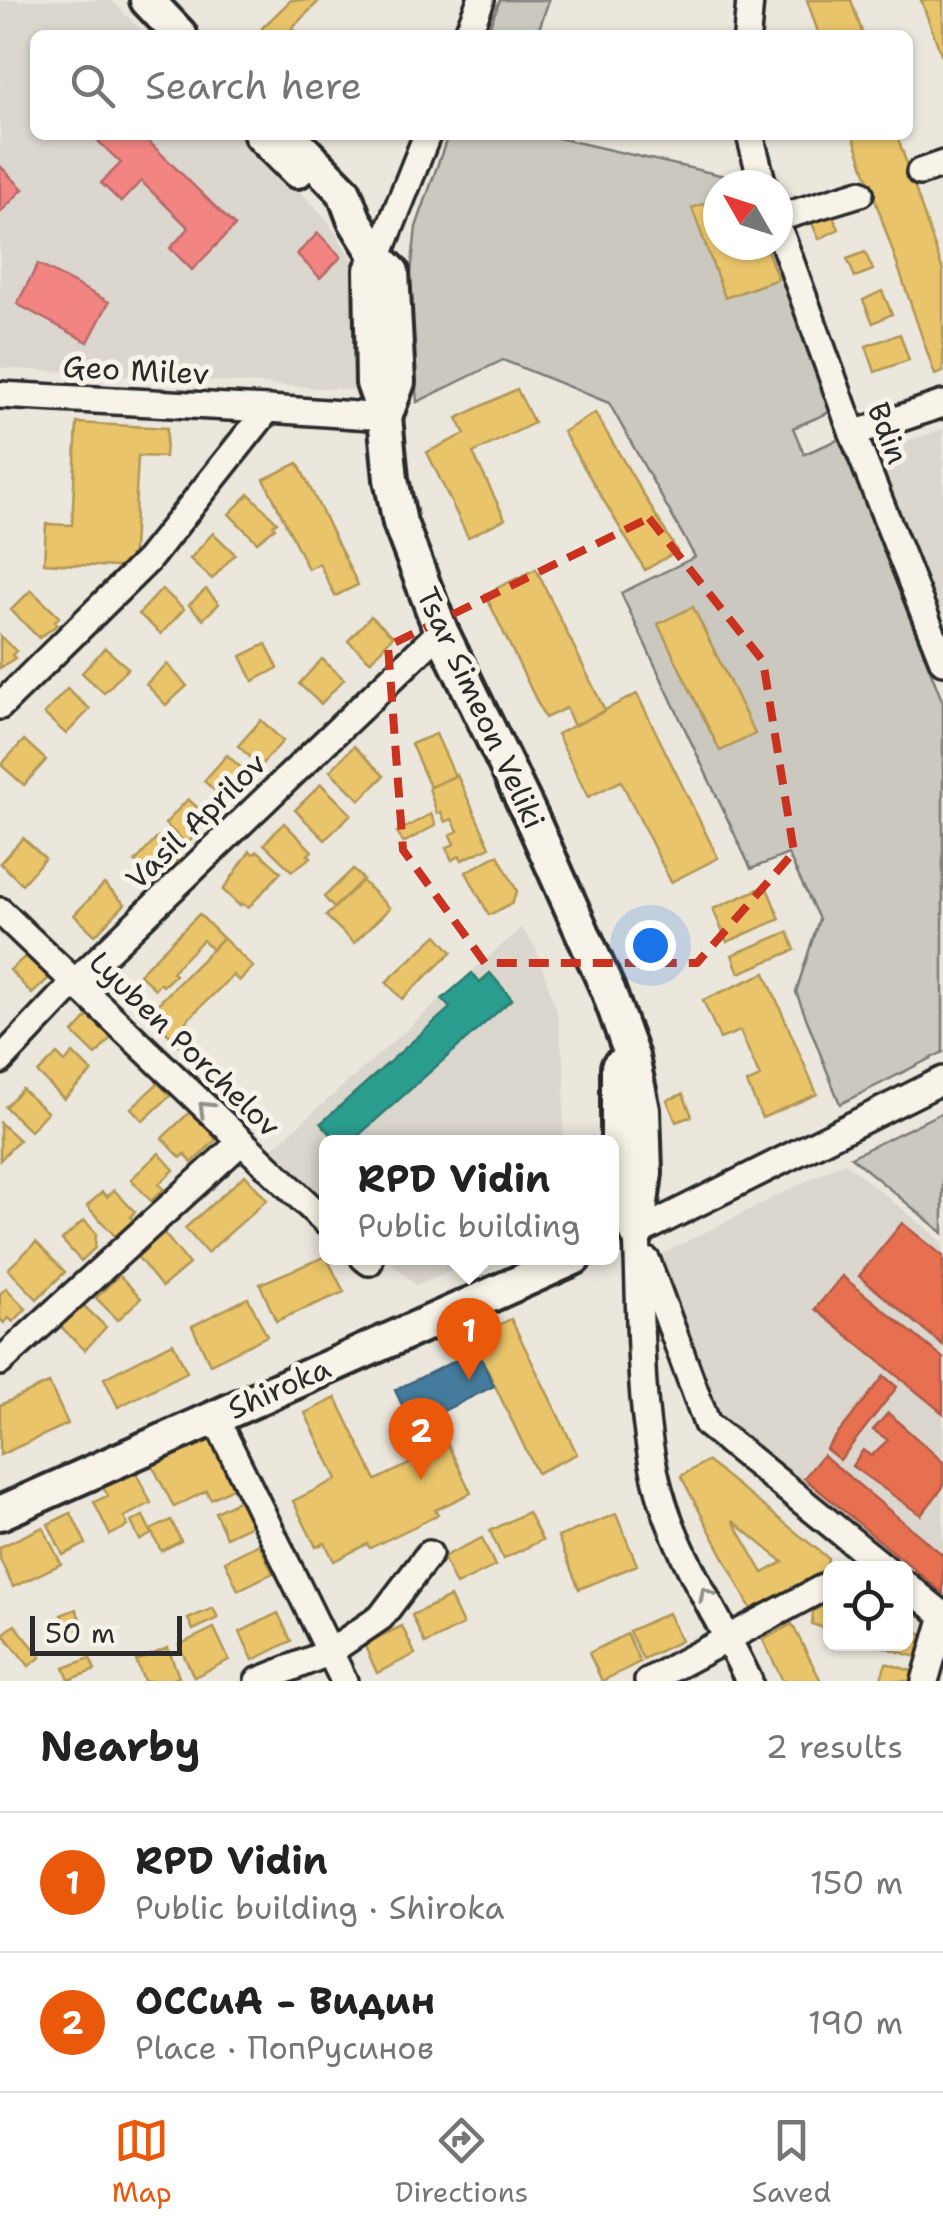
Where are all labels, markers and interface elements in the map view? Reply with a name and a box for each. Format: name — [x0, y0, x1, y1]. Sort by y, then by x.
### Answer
search box — [30, 30, 913, 140]
icon: search — [65, 58, 120, 113]
text: Search here — [145, 60, 362, 111]
north arrow — [703, 170, 793, 260]
street label: Geo Milev — [62, 346, 210, 394]
street label: Bdin — [858, 396, 918, 470]
street label: Tsar Simeon Veliki — [407, 580, 555, 836]
street label: Vasil Aprilov — [117, 743, 275, 899]
your location — [625, 920, 676, 971]
street label: Lyuben Porchelov — [80, 942, 290, 1146]
one-way arrow — [198, 1102, 216, 1120]
popup — [319, 1135, 619, 1265]
text: RPD Vidin — [357, 1153, 550, 1204]
text: Public building — [357, 1204, 581, 1247]
pin: 1 — [436, 1298, 502, 1380]
street label: Shiroka — [221, 1347, 337, 1429]
pin: 2 — [388, 1398, 454, 1480]
map controls — [823, 1561, 913, 1651]
button: locate — [823, 1561, 913, 1651]
one-way arrow — [699, 1586, 718, 1604]
scale bar — [30, 1611, 182, 1656]
text: 50 m — [45, 1614, 115, 1652]
text: Nearby — [40, 1718, 200, 1774]
text: 2 results — [766, 1725, 903, 1768]
text: RPD Vidin — [135, 1835, 328, 1886]
text: 1 — [65, 1861, 80, 1904]
text: 150 m — [810, 1861, 903, 1904]
text: Public building · Shiroka — [135, 1886, 505, 1929]
text: ОССиА - Видин — [135, 1975, 435, 2026]
text: 2 — [61, 2001, 84, 2044]
text: 190 m — [808, 2001, 903, 2044]
text: Place · ПопРусинов — [135, 2026, 434, 2069]
tab: Map — [112, 2113, 172, 2211]
tab: Directions — [395, 2113, 528, 2211]
tab: Saved — [752, 2113, 831, 2211]

